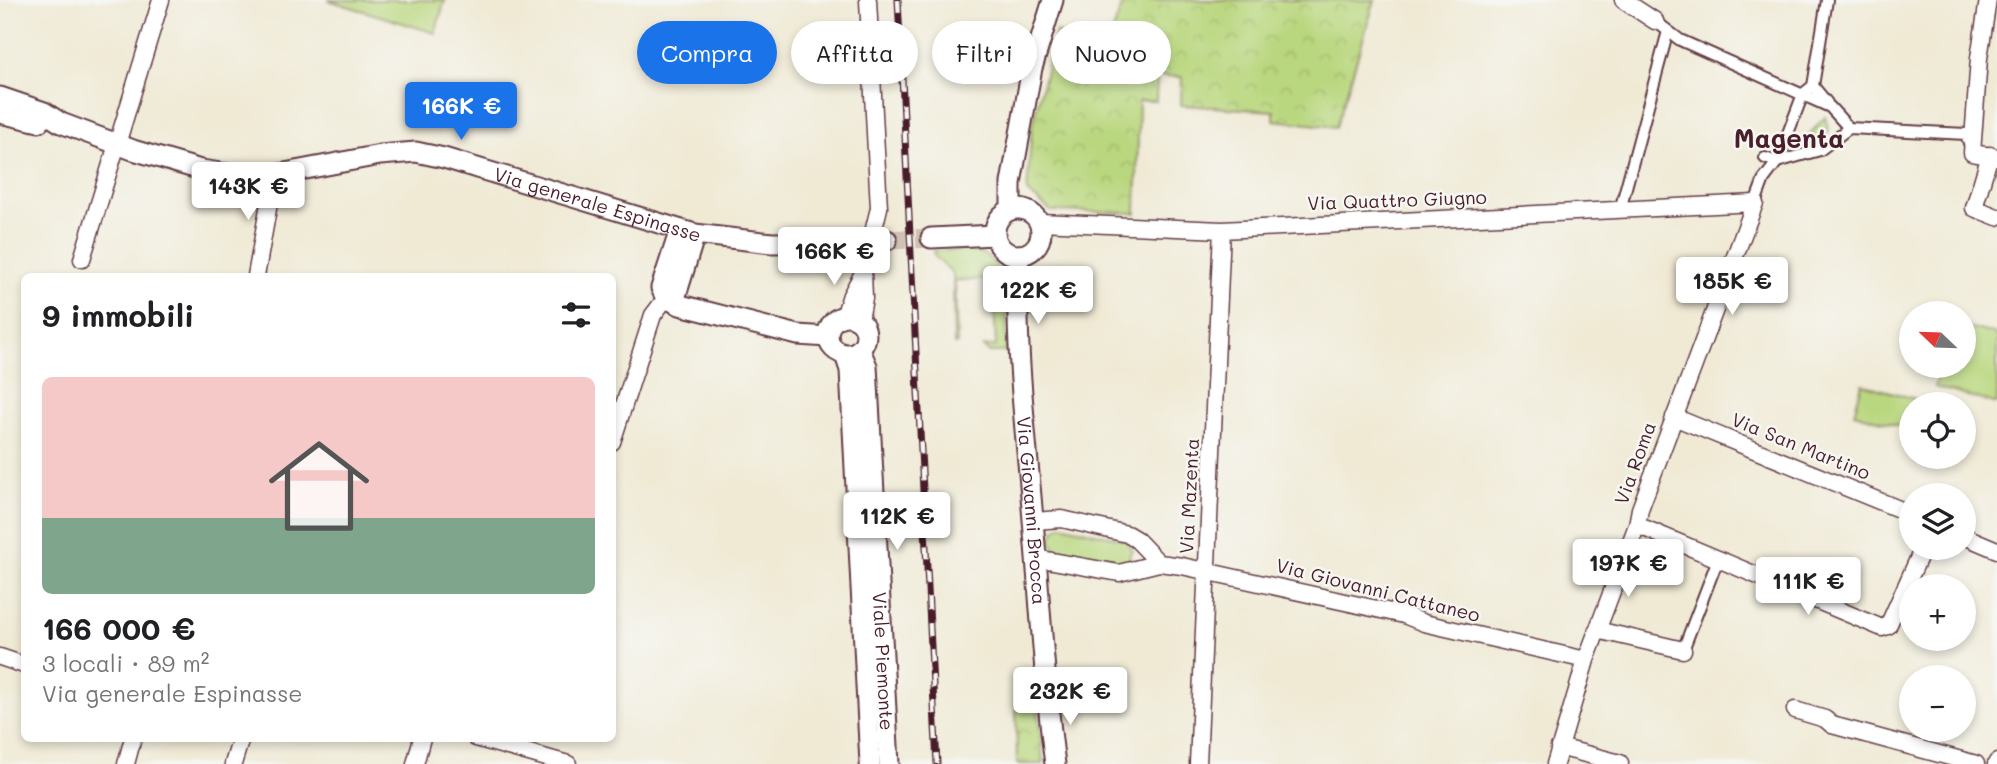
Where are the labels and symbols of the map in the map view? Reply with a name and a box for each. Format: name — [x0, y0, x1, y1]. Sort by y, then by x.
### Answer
pin: 166K € — [404, 82, 518, 142]
district label: Magenta — [1734, 121, 1844, 155]
street label: Via generale Espinasse — [491, 161, 704, 247]
pin: 143K € — [191, 162, 305, 222]
street label: Via Quattro Giugno — [1307, 184, 1487, 215]
pin: 166K € — [777, 228, 891, 287]
pin: 185K € — [1675, 258, 1789, 317]
pin: 122K € — [981, 266, 1095, 326]
north arrow — [1899, 301, 1976, 378]
street label: Via San Martino — [1728, 406, 1874, 485]
street label: Via Giovanni Brocca — [1012, 415, 1053, 606]
street label: Via Roma — [1608, 418, 1661, 508]
street label: Via Mazenta — [1173, 437, 1204, 555]
pin: 112K € — [840, 492, 954, 552]
pin: 197K € — [1571, 540, 1685, 599]
street label: Via Giovanni Cattaneo — [1273, 552, 1483, 627]
pin: 111K € — [1751, 558, 1865, 617]
street label: Viale Piemonte — [867, 591, 900, 731]
pin: 232K € — [1013, 668, 1127, 727]

